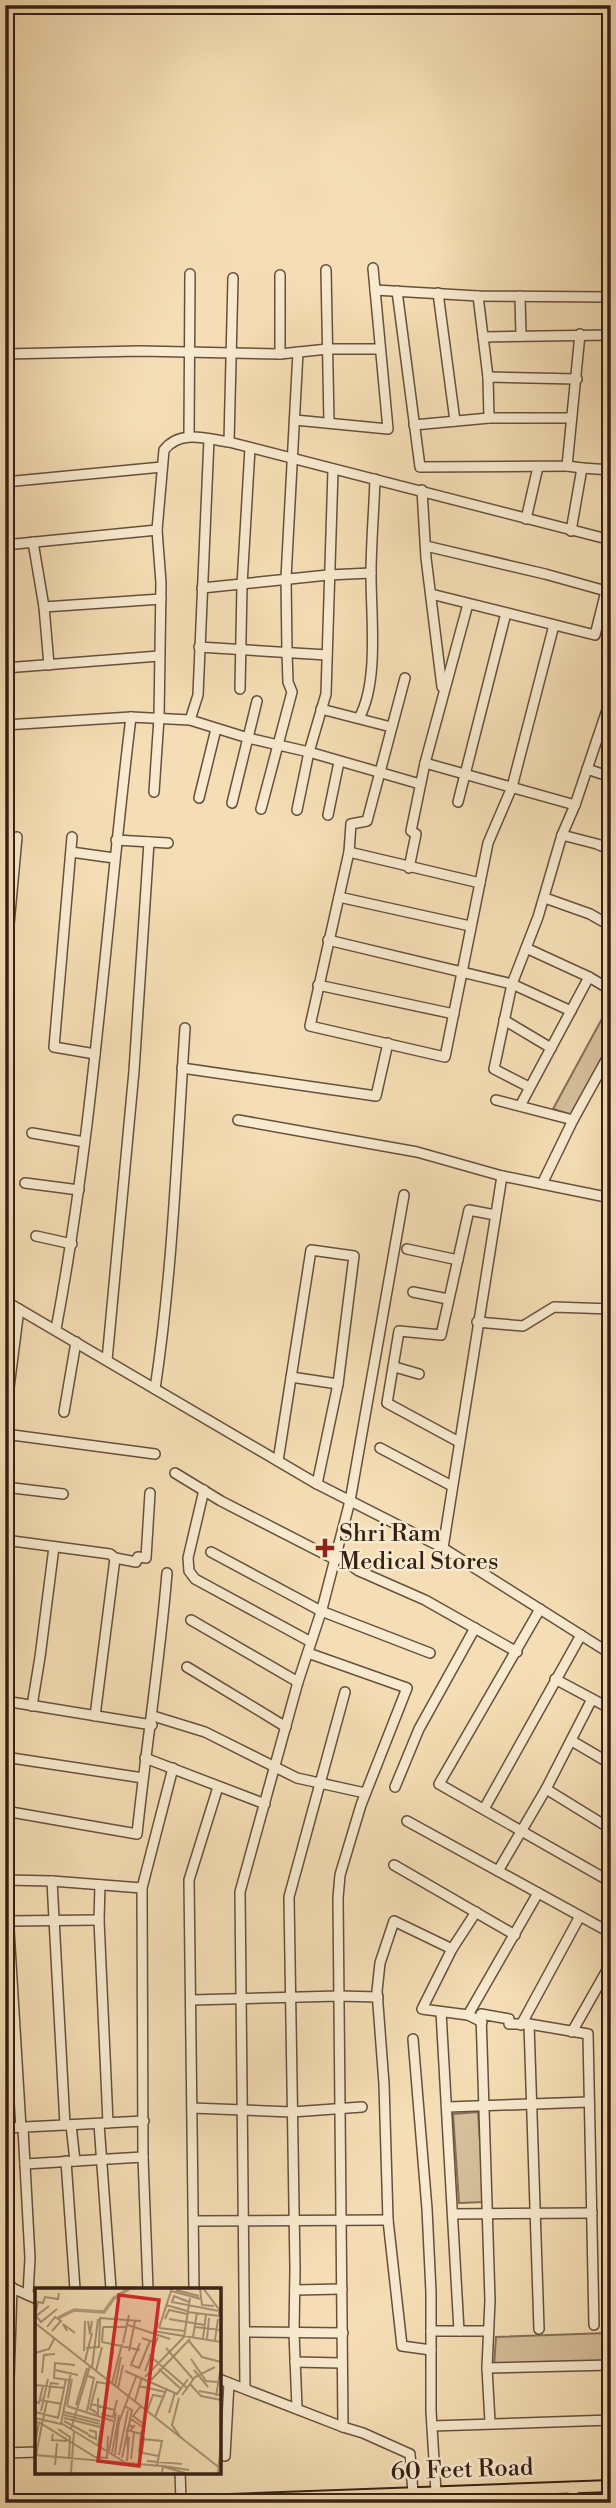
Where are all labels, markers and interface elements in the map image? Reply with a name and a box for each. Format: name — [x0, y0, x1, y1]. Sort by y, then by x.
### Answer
place label: Shri Ram Medical Stores — [339, 1519, 498, 1577]
marker: Shri Ram Medical Stores — [317, 1540, 333, 1556]
inset map — [35, 2288, 220, 2473]
street label: 60 Feet Road — [390, 2453, 534, 2487]

